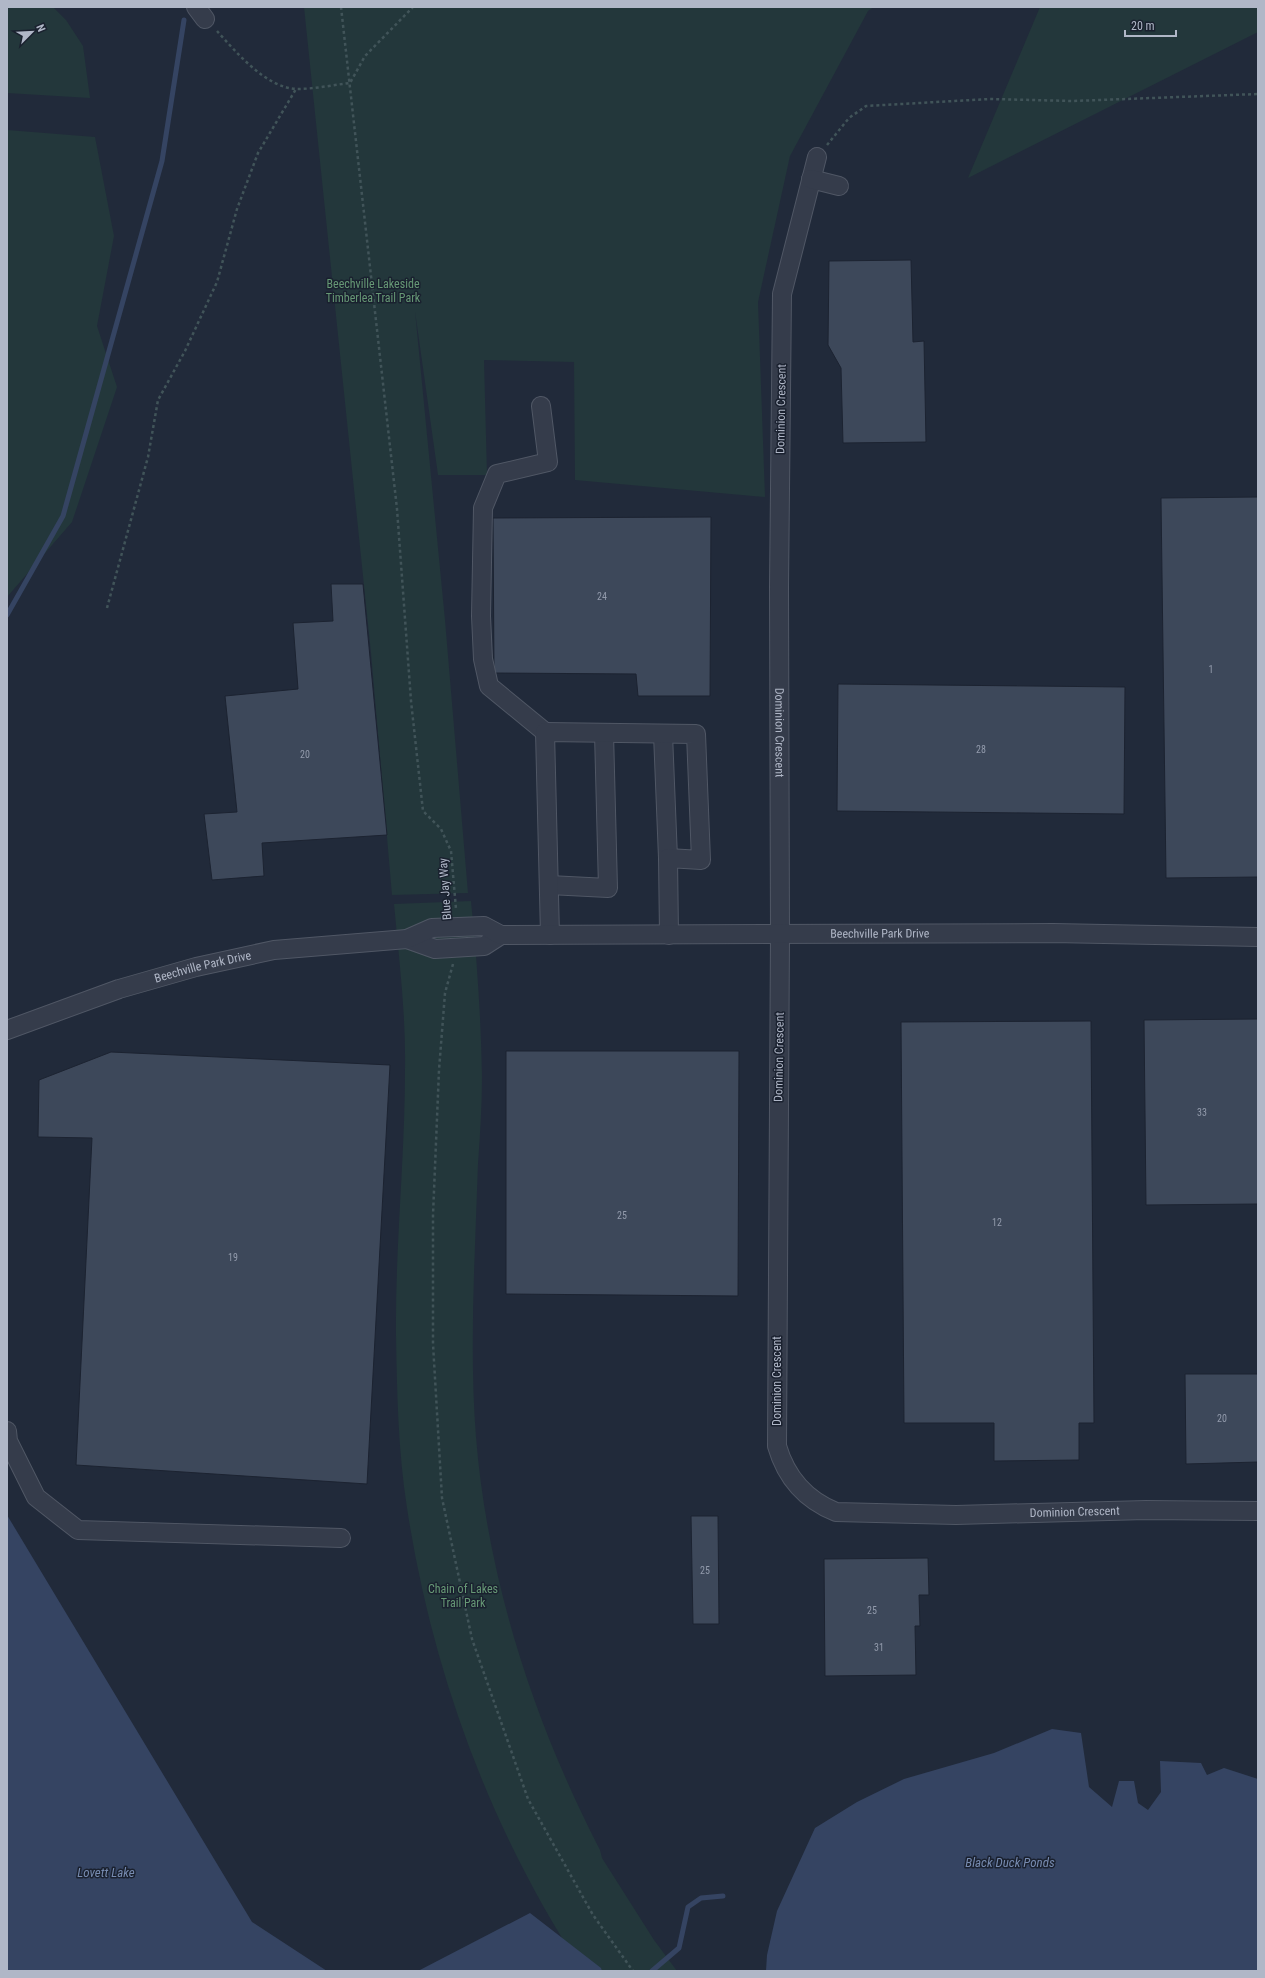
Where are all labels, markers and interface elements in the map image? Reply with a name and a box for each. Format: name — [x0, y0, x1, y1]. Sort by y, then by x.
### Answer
north arrow — [12, 12, 52, 52]
scale bar — [1125, 12, 1176, 38]
text: 20 m — [1131, 19, 1155, 33]
text: N — [33, 22, 48, 34]
park label: Beechville Lakeside Timberlea Trail Park — [326, 277, 421, 305]
street label: Dominion Crescent — [773, 364, 789, 454]
house number: 24 — [597, 591, 607, 602]
house number: 1 — [1209, 664, 1213, 675]
street label: Dominion Crescent — [772, 688, 787, 778]
house number: 28 — [976, 744, 986, 755]
house number: 20 — [300, 749, 310, 760]
street label: Blue Jay Way — [436, 857, 454, 921]
street label: Beechville Park Drive — [830, 926, 930, 941]
street label: Beechville Park Drive — [153, 948, 253, 986]
street label: Dominion Crescent — [771, 1012, 787, 1102]
house number: 33 — [1197, 1107, 1207, 1118]
house number: 25 — [617, 1210, 627, 1221]
house number: 12 — [992, 1217, 1002, 1228]
house number: 19 — [228, 1252, 238, 1263]
street label: Dominion Crescent — [770, 1336, 784, 1426]
house number: 20 — [1217, 1413, 1227, 1424]
street label: Dominion Crescent — [1030, 1504, 1120, 1520]
house number: 25 — [700, 1565, 710, 1576]
park label: Chain of Lakes Trail Park — [428, 1582, 498, 1610]
house number: 25 — [867, 1605, 877, 1616]
house number: 31 — [874, 1642, 884, 1653]
water label: Black Duck Ponds — [965, 1855, 1055, 1870]
water label: Lovett Lake — [77, 1865, 135, 1880]

